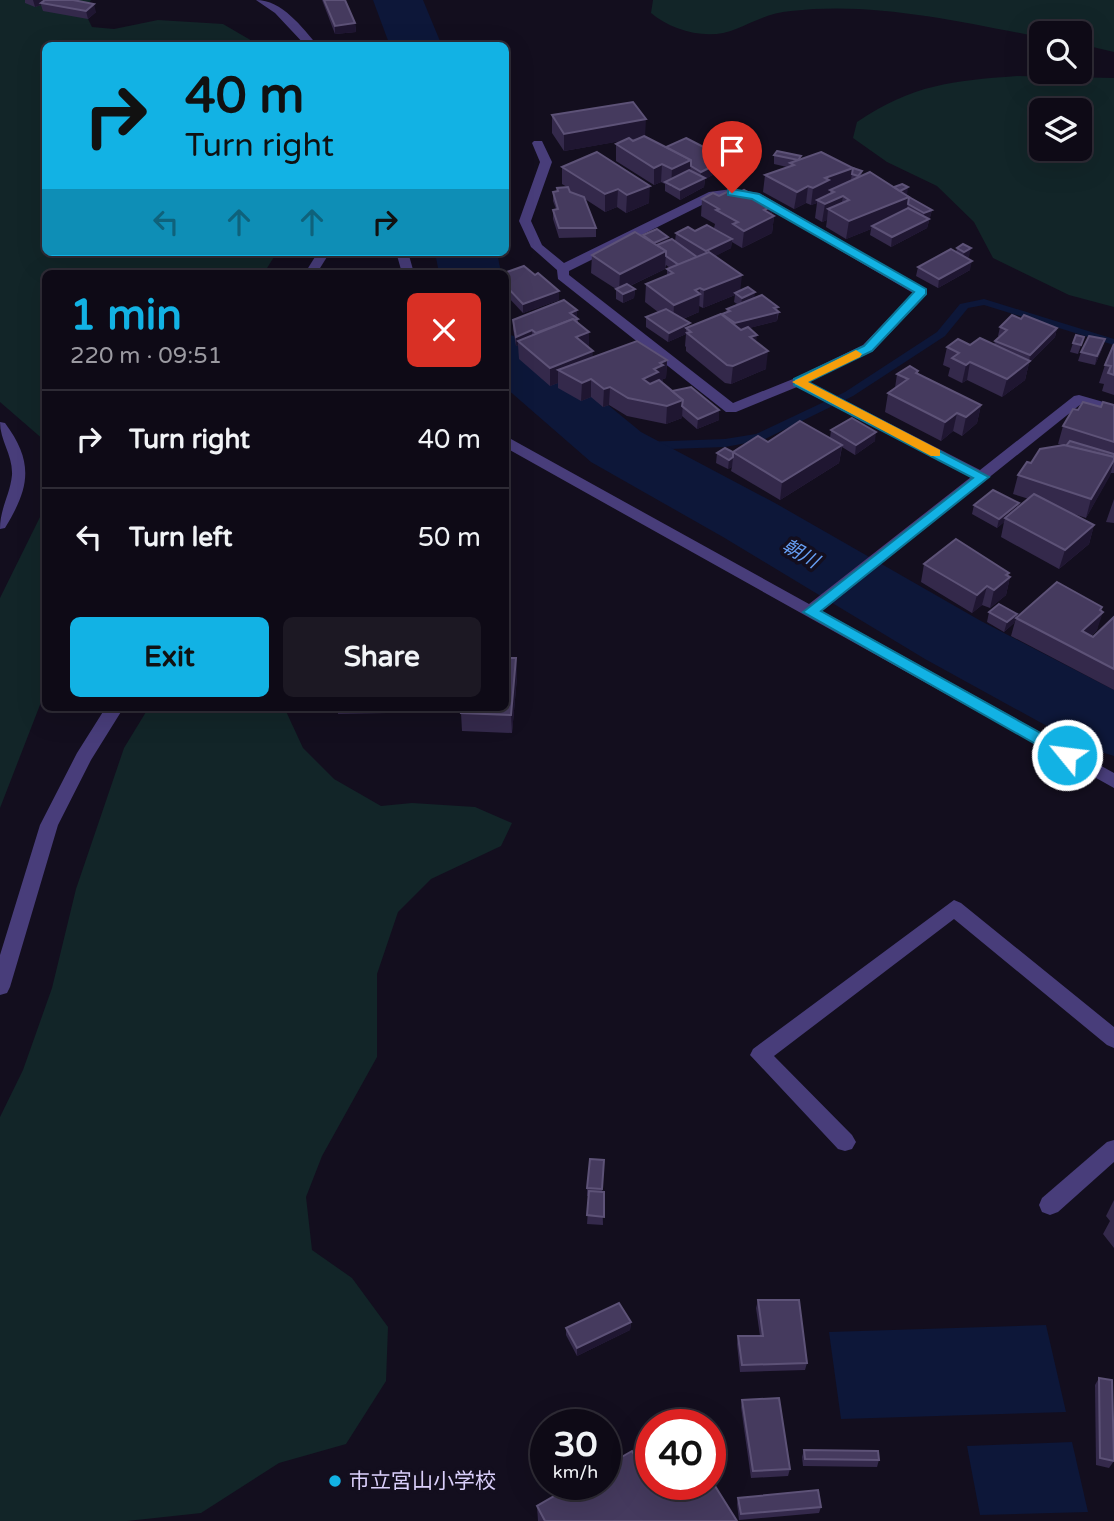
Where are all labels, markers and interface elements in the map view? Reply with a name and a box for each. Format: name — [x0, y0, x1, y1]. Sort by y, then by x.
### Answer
map controls — [1029, 21, 1092, 161]
button: search — [1029, 21, 1092, 84]
text: 40 m — [185, 67, 304, 126]
icon: right — [70, 70, 161, 161]
button: layers — [1029, 98, 1092, 161]
pin — [702, 121, 762, 193]
text: Turn right — [185, 127, 334, 165]
icon: arrive — [713, 132, 751, 170]
icon: left — [147, 203, 185, 241]
icon: ahead — [220, 203, 258, 241]
icon: ahead — [293, 203, 331, 241]
icon: right — [366, 203, 404, 241]
text: 1 min — [70, 290, 182, 341]
button: close — [407, 293, 481, 367]
text: 220 m · 09:51 — [70, 342, 222, 370]
icon: right — [70, 420, 108, 458]
text: Turn right — [129, 424, 250, 455]
text: 40 m — [418, 424, 481, 455]
icon: left — [70, 518, 108, 556]
text: Turn left — [129, 522, 232, 553]
text: 50 m — [418, 522, 481, 553]
water label: 朝川 — [779, 535, 824, 574]
button: Exit — [70, 617, 269, 697]
button: Share — [283, 617, 481, 697]
position arrow — [1030, 718, 1104, 792]
speed limit sign: 40 — [635, 1409, 726, 1500]
text: 30 — [554, 1424, 597, 1466]
text: km/h — [553, 1461, 598, 1483]
place label: 市立宮山小学校 — [349, 1469, 496, 1494]
marker: 市立宮山小学校 — [327, 1473, 343, 1489]

